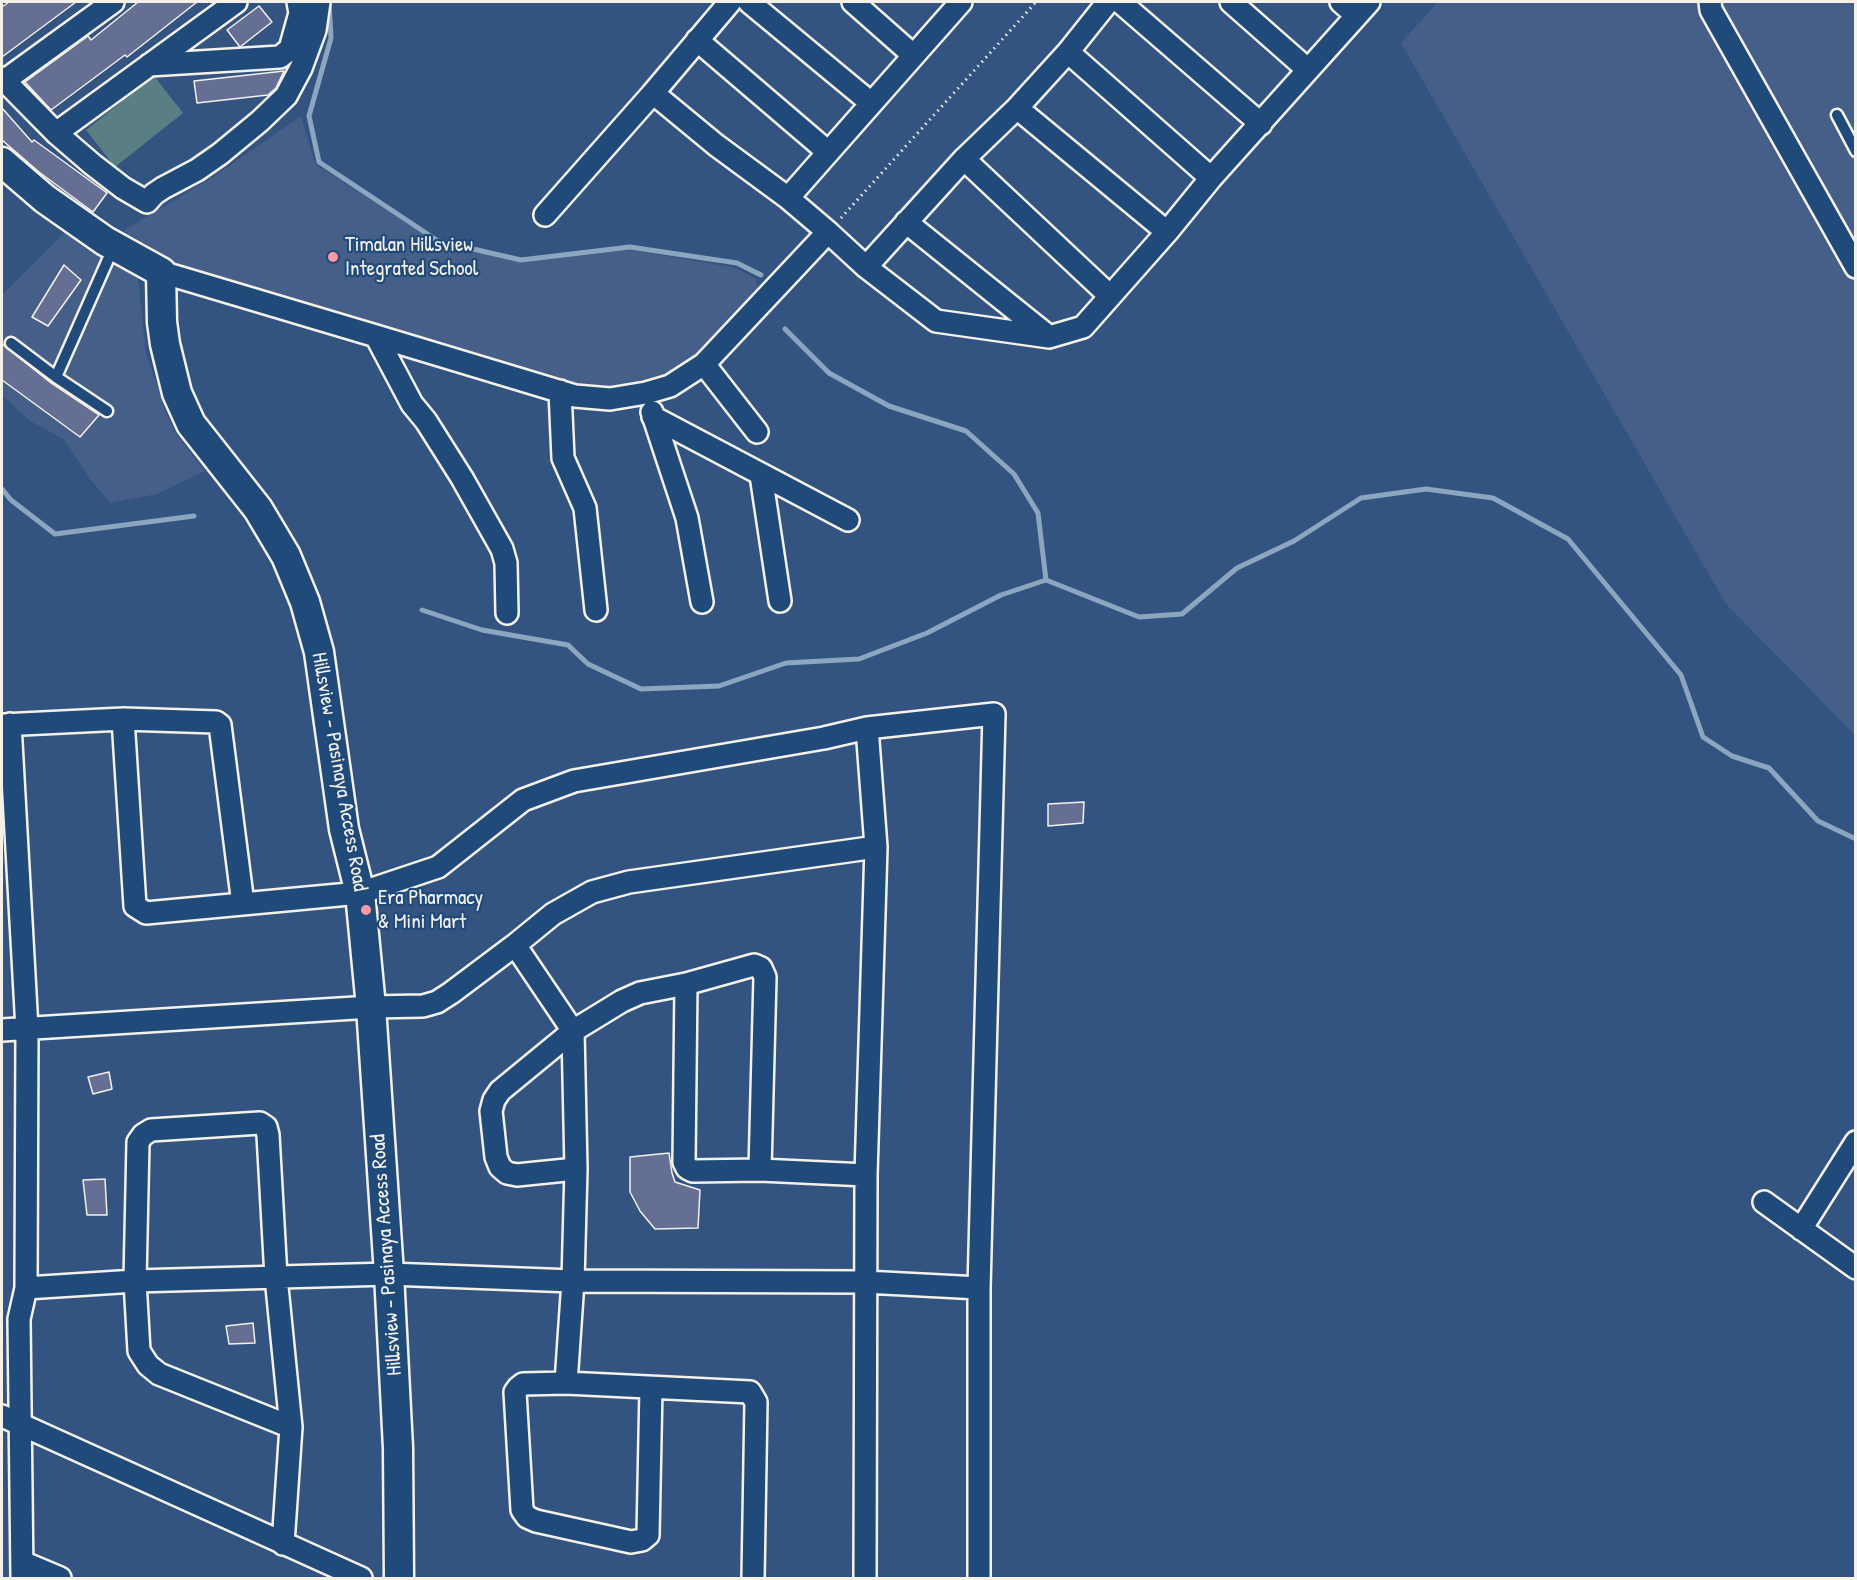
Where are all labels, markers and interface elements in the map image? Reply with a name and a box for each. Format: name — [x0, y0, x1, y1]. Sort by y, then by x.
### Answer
place label: Timalan Hillsview Integrated School — [345, 232, 478, 282]
marker: Timalan Hillsview Integrated School — [326, 250, 340, 264]
street label: Hillsview - Pasinaya Access Road — [306, 651, 372, 893]
place label: Era Pharmacy & Mini Mart — [378, 885, 483, 935]
marker: Era Pharmacy & Mini Mart — [359, 903, 373, 917]
street label: Hillsview - Pasinaya Access Road — [366, 1133, 408, 1377]

